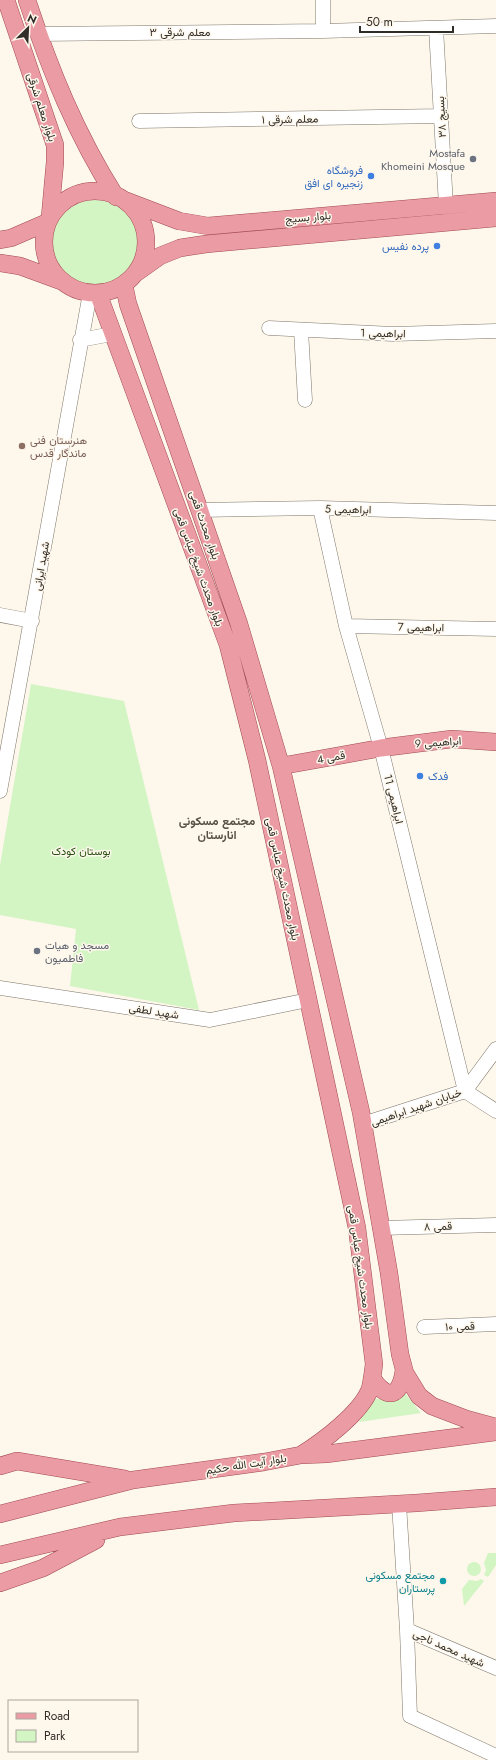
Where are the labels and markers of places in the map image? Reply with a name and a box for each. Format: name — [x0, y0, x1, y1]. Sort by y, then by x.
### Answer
place label: Mostafa Khomeini Mosque — [381, 145, 465, 174]
marker: Mostafa Khomeini Mosque — [468, 154, 478, 164]
place label: فروشگاه زنجیره ای افق — [304, 162, 363, 191]
marker: فروشگاه زنجیره ای افق — [366, 171, 376, 181]
place label: پرده نفیس — [382, 238, 429, 254]
marker: پرده نفیس — [432, 241, 442, 251]
place label: هنرستان فنی ماندگار قدس — [30, 432, 87, 461]
marker: هنرستان فنی ماندگار قدس — [17, 441, 27, 451]
place label: فدک — [428, 768, 448, 784]
marker: فدک — [415, 771, 425, 781]
place label: مسجد و هیات فاطمیون — [45, 937, 109, 966]
marker: مسجد و هیات فاطمیون — [32, 946, 42, 956]
place label: مجتمع مسکونی پرستاران — [366, 1567, 435, 1596]
marker: مجتمع مسکونی پرستاران — [438, 1576, 448, 1586]

